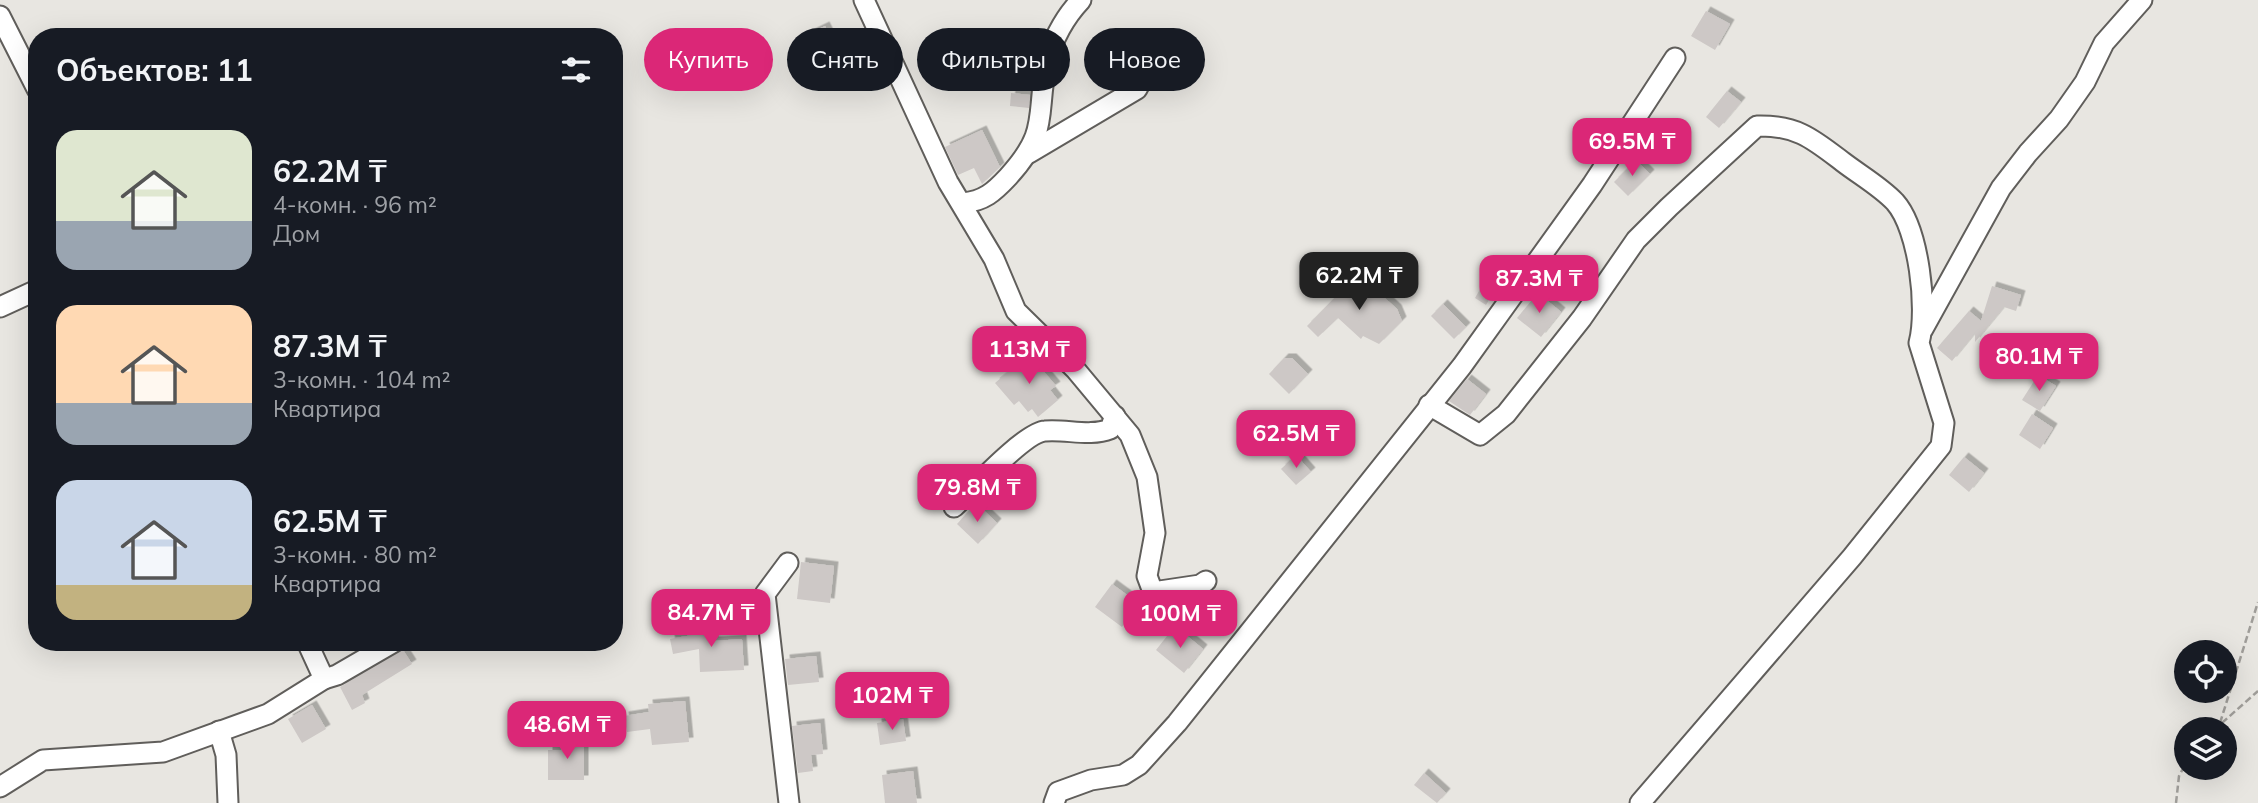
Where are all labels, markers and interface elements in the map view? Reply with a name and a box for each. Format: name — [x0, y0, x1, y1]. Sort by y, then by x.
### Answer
chip: Купить — [644, 28, 773, 91]
chip: Снять — [787, 28, 903, 91]
chip: Фильтры — [917, 28, 1070, 91]
chip: Новое — [1084, 28, 1205, 91]
text: Объектов: 11 — [56, 51, 253, 89]
icon: filters — [557, 51, 595, 89]
pin: 69.5M ₸ — [1567, 118, 1697, 178]
text: 69.5M ₸ — [1588, 126, 1676, 155]
text: 62.2M ₸ — [273, 152, 387, 190]
icon: home — [112, 158, 196, 242]
text: 4-комн. · 96 m² — [273, 190, 437, 219]
text: Дом — [273, 219, 320, 248]
pin: 62.2M ₸ — [1294, 252, 1424, 312]
pin: 87.3M ₸ — [1474, 256, 1604, 315]
text: 62.2M ₸ — [1315, 260, 1403, 289]
text: 87.3M ₸ — [1495, 263, 1583, 292]
pin: 113M ₸ — [972, 326, 1086, 386]
text: 87.3M ₸ — [273, 327, 387, 365]
icon: home — [112, 333, 196, 417]
text: 113M ₸ — [988, 334, 1070, 363]
pin: 80.1M ₸ — [1974, 334, 2104, 393]
text: 80.1M ₸ — [1995, 341, 2083, 370]
text: 3-комн. · 104 m² — [273, 365, 451, 394]
text: Квартира — [273, 394, 381, 423]
pin: 62.5M ₸ — [1231, 410, 1361, 470]
text: 62.5M ₸ — [1252, 418, 1340, 447]
pin: 79.8M ₸ — [912, 464, 1042, 524]
text: 79.8M ₸ — [933, 472, 1021, 501]
text: 62.5M ₸ — [273, 502, 387, 540]
icon: home — [112, 508, 196, 592]
text: 3-комн. · 80 m² — [273, 540, 437, 569]
text: Квартира — [273, 569, 381, 598]
pin: 84.7M ₸ — [646, 590, 776, 649]
pin: 100M ₸ — [1123, 590, 1237, 650]
text: 84.7M ₸ — [667, 597, 755, 626]
text: 100M ₸ — [1139, 598, 1221, 627]
map controls — [2174, 640, 2237, 780]
button: locate — [2174, 640, 2237, 703]
pin: 102M ₸ — [835, 672, 949, 732]
text: 102M ₸ — [851, 680, 933, 709]
pin: 48.6M ₸ — [502, 702, 632, 761]
text: 48.6M ₸ — [523, 709, 611, 738]
button: layers — [2174, 717, 2237, 780]

